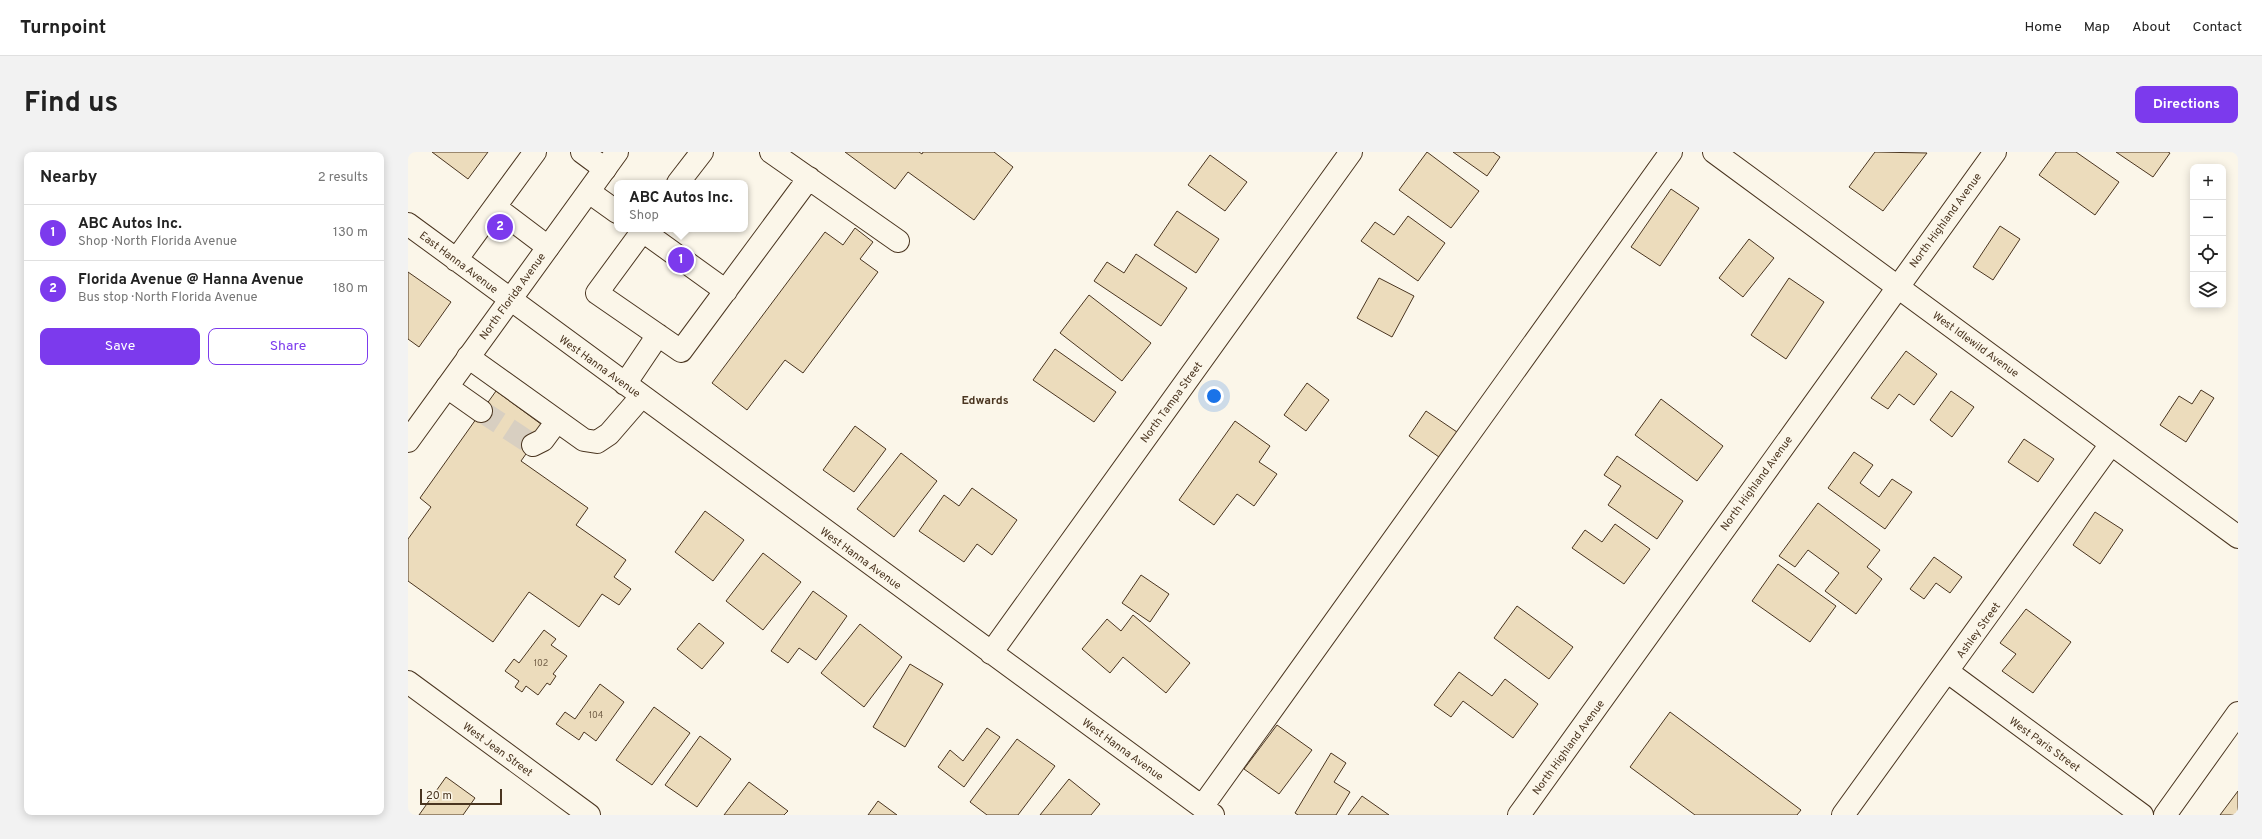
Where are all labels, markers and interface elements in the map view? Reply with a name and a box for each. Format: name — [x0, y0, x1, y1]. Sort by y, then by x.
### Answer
text: Turnpoint — [20, 16, 106, 40]
text: Home — [2025, 19, 2062, 36]
text: Map — [2084, 19, 2110, 36]
text: About — [2132, 19, 2171, 36]
text: Contact — [2193, 19, 2242, 36]
text: Find us — [24, 86, 118, 122]
button: Directions — [2135, 86, 2238, 123]
map controls — [2190, 164, 2226, 308]
button: + — [2190, 164, 2226, 200]
text: Nearby — [40, 167, 97, 189]
text: 2 results — [318, 170, 368, 186]
street label: North Highland Avenue — [1907, 170, 1985, 271]
popup — [614, 180, 748, 232]
text: ABC Autos Inc. — [629, 189, 733, 208]
button: − — [2190, 200, 2226, 236]
text: Shop — [629, 208, 659, 224]
pin: 2 — [487, 212, 513, 242]
text: ABC Autos Inc. — [78, 215, 182, 234]
text: 1 — [50, 225, 56, 241]
text: 130 m — [333, 225, 368, 241]
street label: East Hanna Avenue — [416, 229, 500, 297]
text: Shop · North Florida Avenue — [78, 234, 237, 250]
button: locate — [2190, 236, 2226, 272]
pin: 1 — [668, 245, 694, 275]
street label: North Florida Avenue — [477, 250, 549, 343]
text: Florida Avenue @ Hanna Avenue — [78, 271, 304, 290]
button: layers — [2190, 272, 2226, 308]
text: 2 — [49, 281, 57, 297]
text: 180 m — [333, 281, 368, 297]
text: Bus stop · North Florida Avenue — [78, 290, 257, 306]
street label: West Idlewild Avenue — [1930, 309, 2021, 381]
button: Save — [40, 328, 200, 365]
button: Share — [208, 328, 368, 365]
street label: West Hanna Avenue — [556, 333, 643, 401]
street label: North Tampa Street — [1138, 359, 1206, 446]
your location — [1204, 386, 1224, 406]
district label: Edwards — [961, 393, 1009, 409]
street label: North Highland Avenue — [1718, 433, 1796, 534]
street label: West Hanna Avenue — [817, 525, 904, 593]
street label: Ashley Street — [1954, 600, 2004, 661]
house number: 102 — [534, 658, 548, 669]
street label: North Highland Avenue — [1530, 697, 1608, 798]
house number: 104 — [589, 710, 604, 721]
street label: West Paris Street — [2006, 714, 2083, 775]
street label: West Hanna Avenue — [1079, 716, 1166, 784]
street label: West Jean Street — [460, 720, 535, 780]
scale bar — [420, 787, 502, 806]
text: 20 m — [426, 789, 452, 803]

